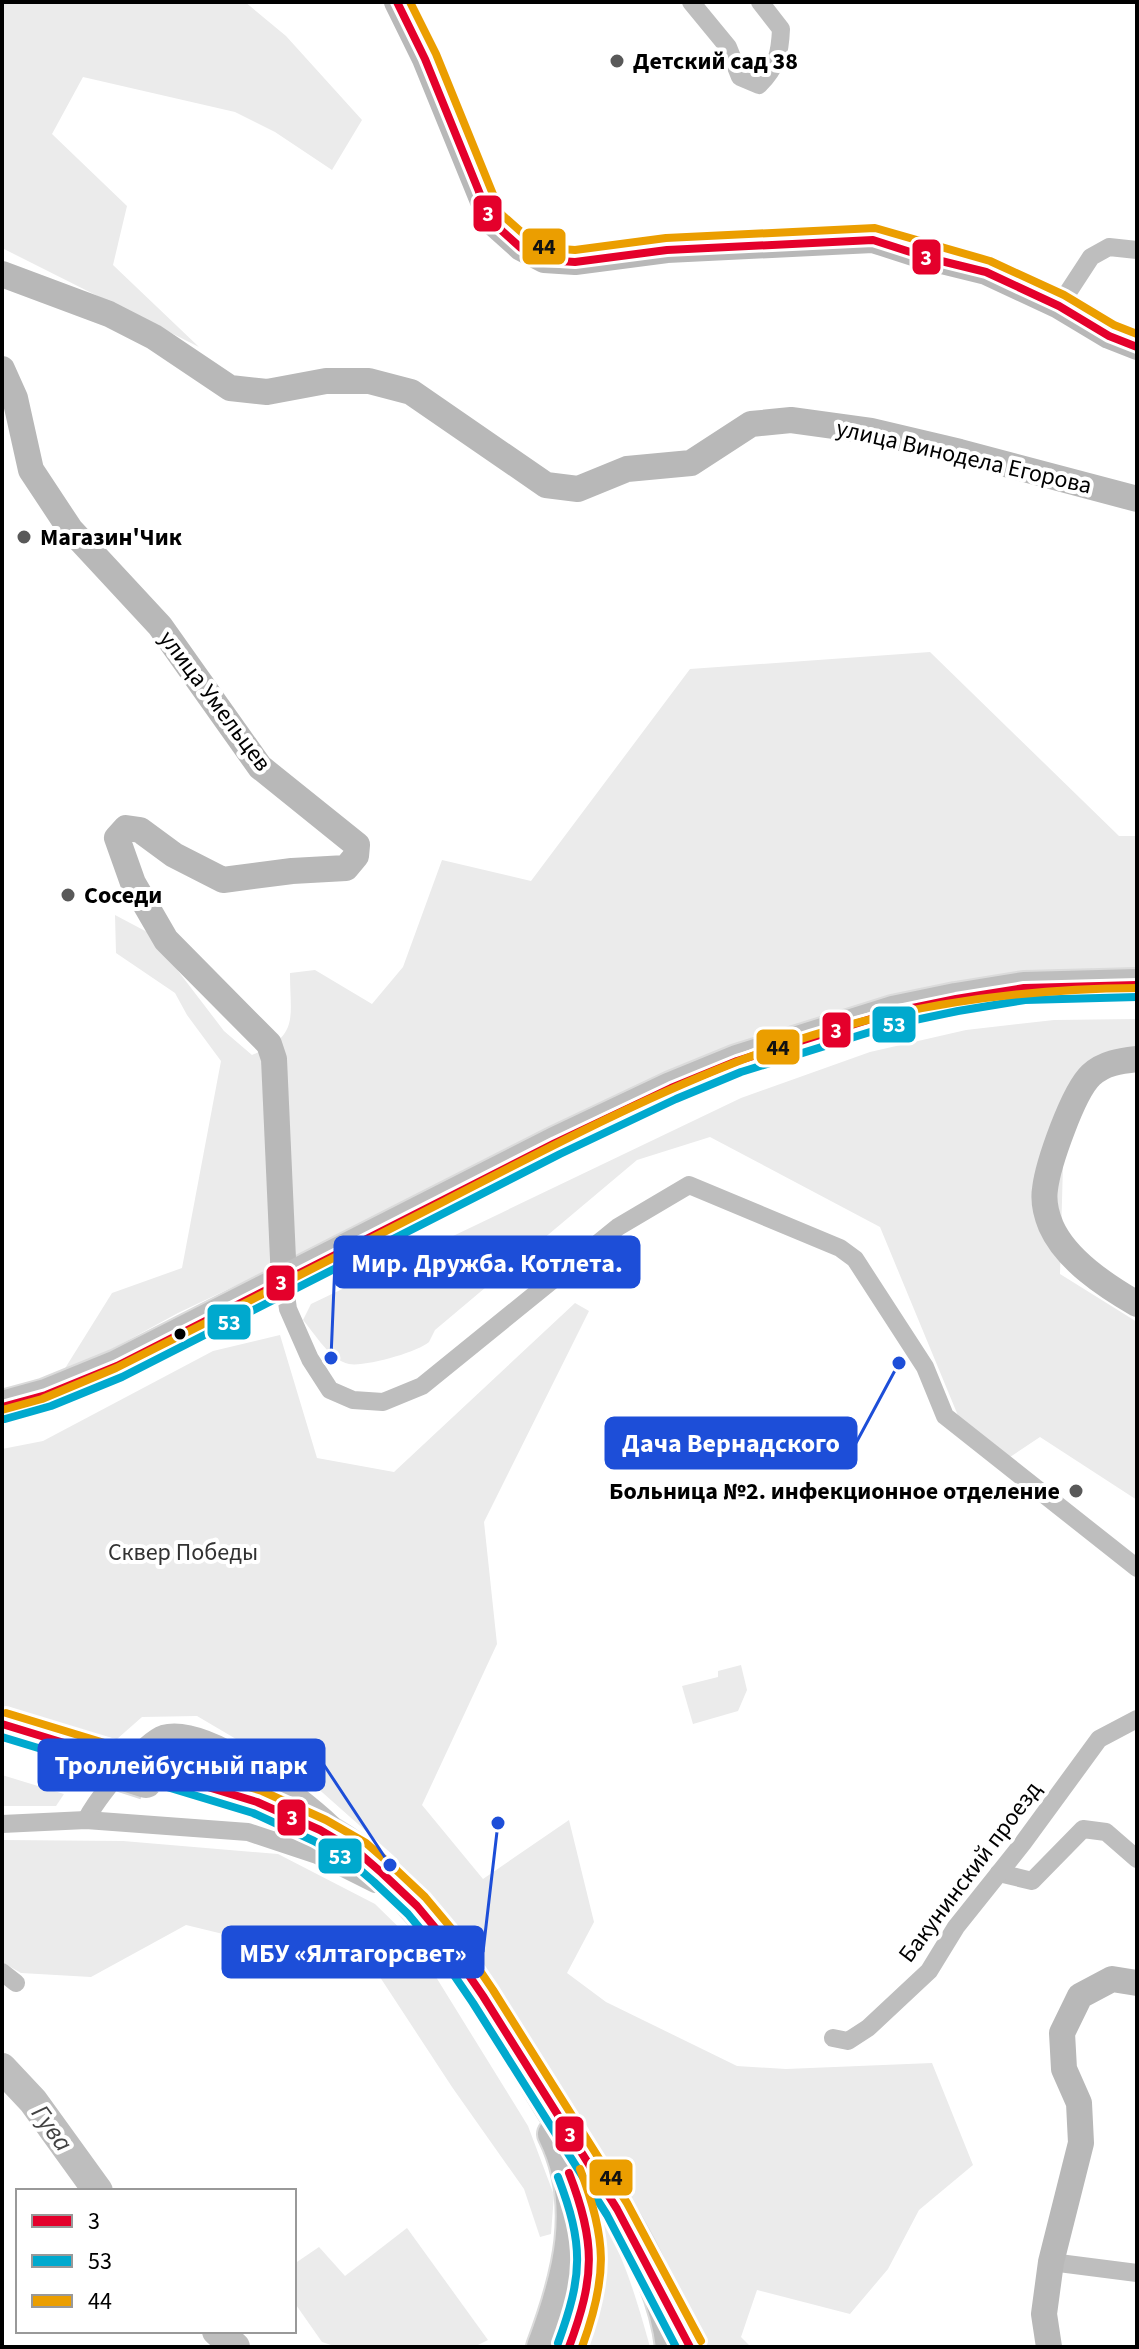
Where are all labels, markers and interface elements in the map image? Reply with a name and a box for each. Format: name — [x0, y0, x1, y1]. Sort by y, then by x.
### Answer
place label: Детский сад 38 — [633, 44, 798, 79]
marker: Детский сад 38 — [608, 52, 626, 70]
line badge: 3 — [472, 194, 503, 233]
text: 3 — [482, 198, 494, 230]
line badge: 44 — [521, 227, 567, 266]
text: 44 — [532, 231, 556, 263]
line badge: 3 — [911, 238, 942, 276]
text: 3 — [920, 242, 932, 274]
street label: улица Винодела Егорова — [833, 411, 1095, 503]
place label: Магазин'Чик — [40, 520, 183, 555]
marker: Магазин'Чик — [15, 528, 33, 546]
street label: улица Умельцев — [150, 623, 280, 779]
place label: Соседи — [84, 878, 162, 913]
marker: Соседи — [59, 886, 77, 904]
line badge: 53 — [871, 1005, 917, 1044]
text: 53 — [882, 1009, 906, 1041]
line badge: 3 — [821, 1011, 852, 1049]
text: 3 — [830, 1015, 842, 1047]
line badge: 44 — [755, 1028, 801, 1066]
text: 44 — [766, 1032, 790, 1064]
callout: Мир. Дружба. Котлета. — [335, 1237, 639, 1287]
text: Мир. Дружба. Котлета. — [351, 1245, 623, 1282]
line badge: 3 — [265, 1264, 296, 1302]
text: 3 — [275, 1267, 287, 1299]
line badge: 53 — [206, 1303, 252, 1341]
text: 53 — [217, 1307, 241, 1339]
unlabelled marker — [172, 1326, 188, 1342]
callout: Дача Вернадского — [606, 1418, 856, 1468]
text: Дача Вернадского — [622, 1425, 840, 1462]
place label: Больница №2. инфекционное отделение — [609, 1474, 1060, 1509]
marker: Больница №2. инфекционное отделение — [1067, 1482, 1085, 1500]
park label: Сквер Победы — [108, 1535, 258, 1570]
callout: Троллейбусный парк — [39, 1740, 324, 1790]
text: Троллейбусный парк — [54, 1747, 308, 1784]
street label: Бакунинский проезд — [890, 1774, 1050, 1970]
line badge: 3 — [276, 1798, 307, 1837]
text: 3 — [286, 1802, 298, 1834]
line badge: 53 — [317, 1837, 363, 1875]
text: 53 — [328, 1841, 352, 1873]
callout: МБУ «Ялтагорсвет» — [223, 1927, 483, 1977]
text: МБУ «Ялтагорсвет» — [239, 1935, 467, 1972]
water label: Гува — [22, 2097, 82, 2159]
line badge: 3 — [554, 2115, 585, 2153]
text: 3 — [564, 2119, 576, 2151]
line badge: 44 — [588, 2158, 634, 2197]
text: 44 — [599, 2162, 623, 2194]
legend — [16, 2189, 296, 2333]
text: 3 — [88, 2204, 100, 2239]
text: 53 — [88, 2244, 112, 2279]
text: 44 — [88, 2284, 112, 2319]

